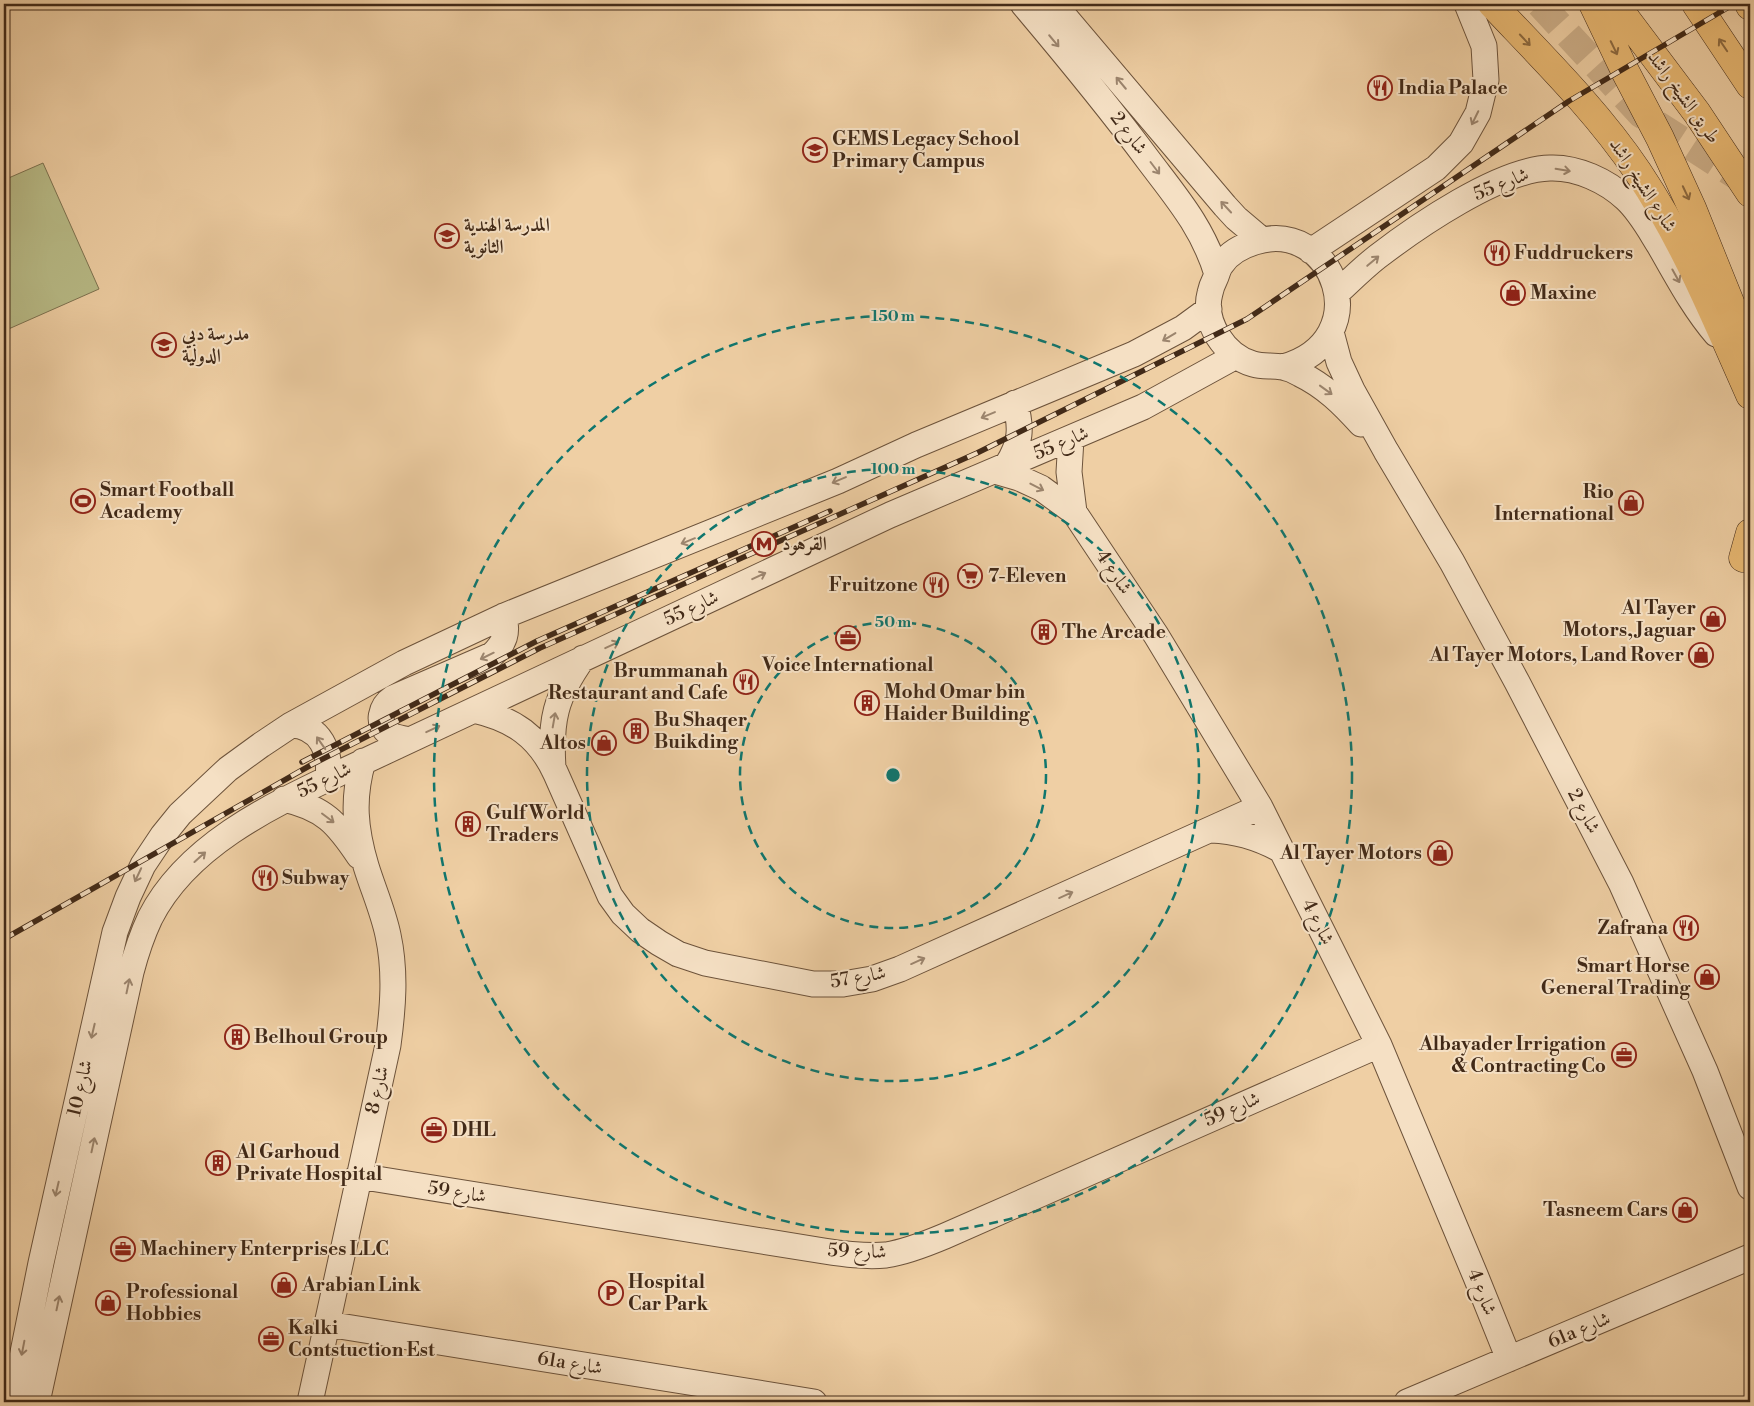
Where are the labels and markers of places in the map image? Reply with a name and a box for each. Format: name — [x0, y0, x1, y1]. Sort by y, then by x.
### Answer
restaurant icon: India Palace — [1367, 75, 1393, 101]
place label: India Palace — [1398, 76, 1508, 100]
place label: GEMS Legacy School Primary Campus — [832, 127, 1019, 173]
school or university icon: GEMS Legacy School Primary Campus — [802, 137, 828, 163]
place label: المدرسة الهندية الثانوية — [464, 213, 550, 259]
school or university icon: المدرسة الهندية الثانوية — [434, 223, 460, 249]
restaurant icon: Fuddruckers — [1484, 240, 1510, 266]
place label: Fuddruckers — [1514, 241, 1633, 265]
shop icon: Maxine — [1500, 280, 1526, 306]
place label: Maxine — [1530, 281, 1597, 305]
place label: مدرسة دبي الدولية — [181, 322, 249, 368]
school or university icon: مدرسة دبي الدولية — [151, 332, 177, 358]
place label: Smart Football Academy — [99, 478, 234, 524]
place label: Rio International — [1494, 480, 1614, 526]
sports icon: Smart Football Academy — [70, 488, 96, 514]
shop icon: Rio International — [1618, 490, 1644, 516]
metro station icon: القرهود — [751, 531, 777, 557]
place label: القرهود — [782, 532, 827, 556]
supermarket icon: 7-Eleven — [957, 563, 983, 589]
place label: 7-Eleven — [988, 564, 1067, 588]
restaurant icon: Fruitzone — [923, 572, 949, 598]
place label: Fruitzone — [829, 573, 918, 597]
place label: Al Tayer Motors, Jaguar — [1563, 596, 1696, 642]
shop icon: Al Tayer Motors, Jaguar — [1700, 606, 1726, 632]
building icon: The Arcade — [1031, 619, 1057, 645]
place label: The Arcade — [1062, 620, 1166, 644]
office icon: Voice International — [835, 625, 861, 651]
shop icon: Al Tayer Motors, Land Rover — [1688, 642, 1714, 668]
place label: Al Tayer Motors, Land Rover — [1429, 643, 1684, 667]
place label: Voice International — [761, 653, 934, 677]
place label: Brummanah Restaurant and Cafe — [548, 659, 728, 705]
restaurant icon: Brummanah Restaurant and Cafe — [733, 669, 759, 695]
place label: Mohd Omar bin Haider Building — [884, 680, 1031, 726]
building icon: Mohd Omar bin Haider Building — [854, 690, 880, 716]
place label: Bu Shaqer Buikding — [654, 708, 748, 754]
building icon: Bu Shaqer Buikding — [623, 718, 649, 744]
shop icon: Altos — [591, 730, 617, 756]
place label: Altos — [539, 731, 586, 755]
centre of rings — [884, 766, 902, 784]
place label: Gulf World Traders — [486, 801, 585, 847]
building icon: Gulf World Traders — [455, 811, 481, 837]
shop icon: Al Tayer Motors — [1427, 840, 1453, 866]
place label: Al Tayer Motors — [1279, 841, 1422, 865]
restaurant icon: Subway — [252, 865, 278, 891]
place label: Subway — [282, 866, 350, 890]
restaurant icon: Zafrana — [1673, 915, 1699, 941]
place label: Zafrana — [1598, 916, 1669, 940]
place label: Smart Horse General Trading — [1541, 954, 1691, 1000]
shop icon: Smart Horse General Trading — [1694, 964, 1720, 990]
building icon: Belhoul Group — [224, 1024, 250, 1050]
place label: Belhoul Group — [254, 1025, 388, 1049]
place label: Albayader Irrigation & Contracting Co — [1418, 1032, 1606, 1078]
office icon: Albayader Irrigation & Contracting Co — [1611, 1042, 1637, 1068]
office icon: DHL — [421, 1117, 447, 1143]
place label: DHL — [452, 1118, 496, 1142]
place label: Al Garhoud Private Hospital — [235, 1140, 382, 1186]
building icon: Al Garhoud Private Hospital — [205, 1150, 231, 1176]
shop icon: Tasneem Cars — [1672, 1197, 1698, 1223]
place label: Tasneem Cars — [1543, 1198, 1668, 1222]
office icon: Machinery Enterprises LLC — [110, 1236, 136, 1262]
place label: Machinery Enterprises LLC — [140, 1237, 389, 1261]
place label: Hospital Car Park — [628, 1270, 708, 1316]
shop icon: Arabian Link — [271, 1272, 297, 1298]
place label: Arabian Link — [301, 1273, 421, 1297]
place label: Professional Hobbies — [126, 1280, 238, 1326]
parking icon: Hospital Car Park — [598, 1280, 624, 1306]
shop icon: Professional Hobbies — [95, 1290, 121, 1316]
place label: Kalki Contstuction Est — [288, 1316, 435, 1362]
office icon: Kalki Contstuction Est — [258, 1326, 284, 1352]

